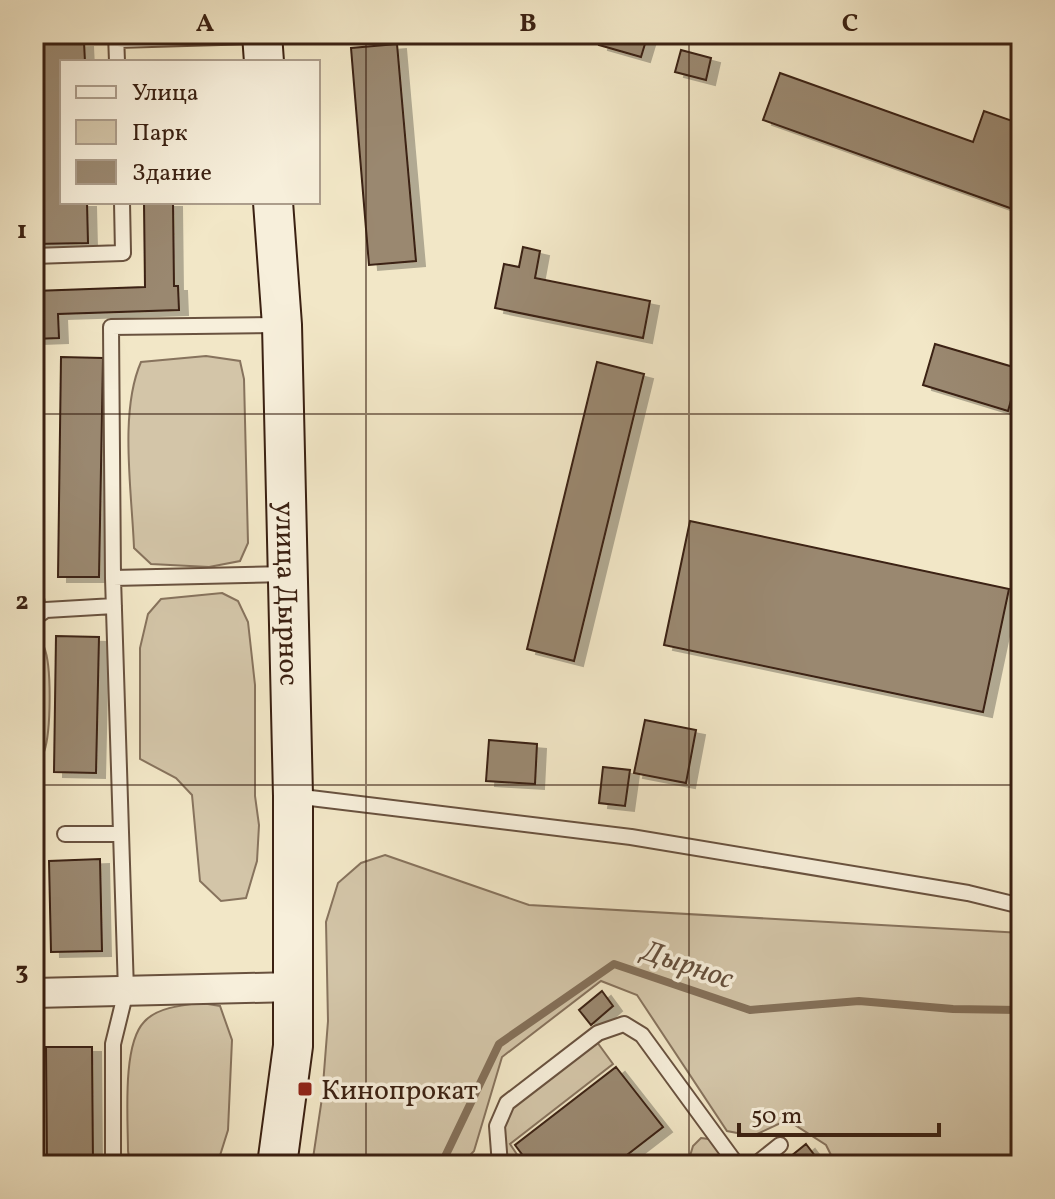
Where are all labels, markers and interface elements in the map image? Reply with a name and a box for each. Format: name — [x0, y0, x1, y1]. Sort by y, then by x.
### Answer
text: A — [196, 6, 215, 42]
text: B — [519, 6, 537, 42]
text: C — [842, 6, 858, 42]
legend — [60, 60, 320, 204]
text: Улица — [132, 77, 199, 111]
text: Парк — [132, 117, 188, 151]
text: Здание — [132, 157, 212, 191]
text: 1 — [17, 213, 27, 249]
street label: улица Дырнос — [264, 501, 307, 686]
text: 2 — [15, 584, 29, 620]
water label: Дырнос — [634, 930, 739, 1001]
text: 3 — [15, 954, 29, 990]
place label: Кинопрокат — [321, 1072, 478, 1111]
marker: Кинопрокат — [296, 1080, 314, 1098]
scale bar — [739, 1087, 939, 1137]
text: 50 m — [751, 1100, 803, 1134]

